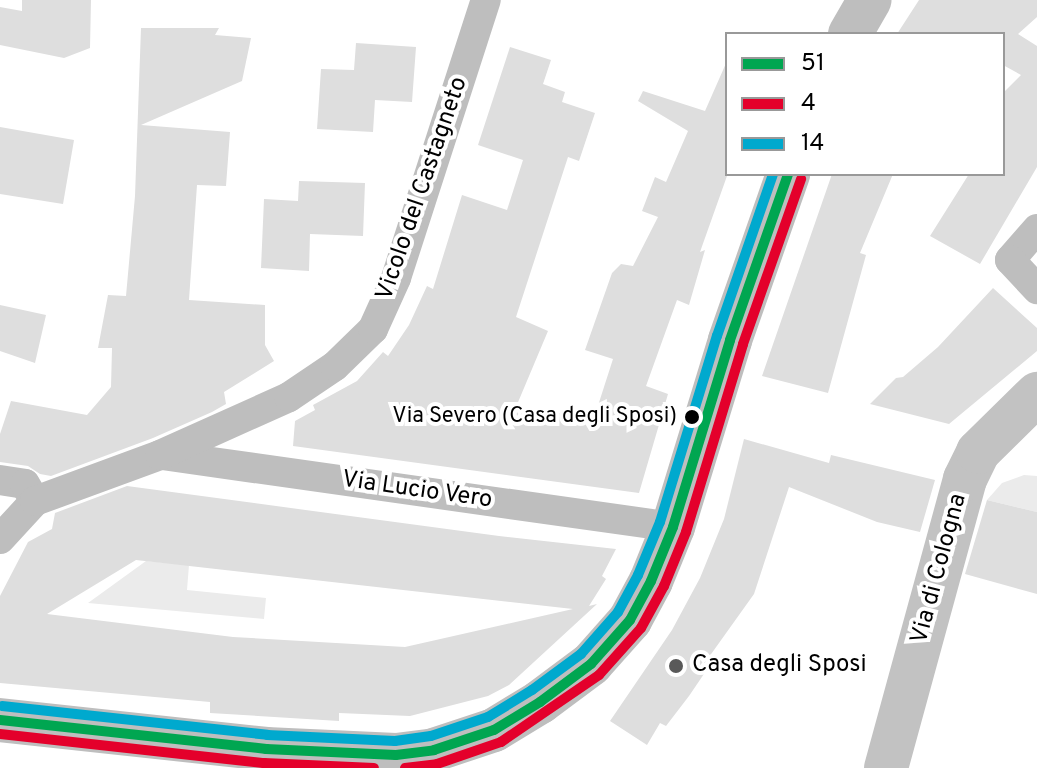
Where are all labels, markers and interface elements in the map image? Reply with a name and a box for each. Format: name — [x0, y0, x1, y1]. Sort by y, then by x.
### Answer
legend — [725, 32, 1005, 176]
text: 51 — [801, 49, 825, 79]
street label: Vicolo del Castagneto — [371, 73, 475, 305]
text: 4 — [801, 89, 816, 119]
text: 14 — [801, 129, 824, 159]
place label: Via Severo (Casa degli Sposi) — [392, 404, 677, 430]
marker: Via Severo (Casa degli Sposi) — [684, 409, 700, 425]
street label: Via Lucio Vero — [339, 466, 495, 516]
street label: Via di Cologna — [906, 491, 974, 647]
place label: Casa degli Sposi — [692, 652, 867, 680]
marker: Casa degli Sposi — [667, 657, 685, 675]

